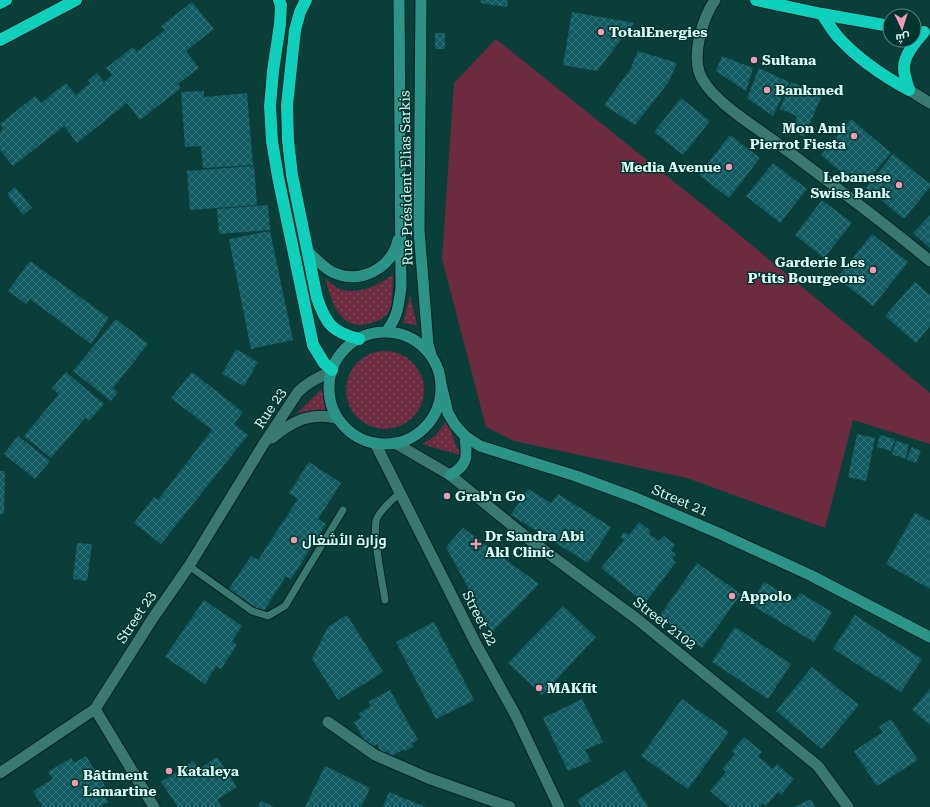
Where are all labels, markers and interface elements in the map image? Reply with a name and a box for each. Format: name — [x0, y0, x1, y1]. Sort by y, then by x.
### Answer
north arrow — [882, 8, 922, 48]
place label: TotalEnergies — [609, 24, 707, 40]
marker: TotalEnergies — [596, 27, 606, 37]
text: ش — [895, 31, 910, 44]
place label: Sultana — [762, 52, 817, 68]
marker: Sultana — [749, 55, 759, 65]
place label: Bankmed — [775, 82, 844, 98]
marker: Bankmed — [762, 85, 772, 95]
street label: Rue Président Elias Sarkis — [396, 90, 416, 266]
place label: Mon Ami Pierrot Fiesta — [750, 120, 847, 152]
marker: Mon Ami Pierrot Fiesta — [849, 131, 859, 141]
place label: Media Avenue — [621, 159, 721, 175]
marker: Media Avenue — [724, 162, 734, 172]
place label: Lebanese Swiss Bank — [810, 169, 891, 201]
marker: Lebanese Swiss Bank — [894, 180, 904, 190]
place label: Garderie Les P'tits Bourgeons — [748, 254, 865, 286]
marker: Garderie Les P'tits Bourgeons — [868, 265, 878, 275]
street label: Rue 23 — [251, 385, 289, 431]
street label: Street 21 — [650, 481, 711, 519]
place label: Grab'n Go — [455, 488, 525, 504]
marker: Grab'n Go — [442, 491, 452, 501]
place label: Dr Sandra Abi Akl Clinic — [485, 528, 585, 560]
place label: وزارة الأشغال — [302, 532, 387, 549]
marker: وزارة الأشغال — [289, 535, 299, 545]
marker: Dr Sandra Abi Akl Clinic — [470, 538, 482, 550]
street label: Street 23 — [113, 588, 159, 646]
street label: Street 22 — [459, 588, 501, 648]
place label: Appolo — [740, 588, 792, 604]
marker: Appolo — [727, 591, 737, 601]
street label: Street 2102 — [630, 594, 700, 653]
place label: MAKfit — [547, 680, 598, 696]
marker: MAKfit — [534, 683, 544, 693]
place label: Kataleya — [177, 763, 240, 779]
marker: Kataleya — [164, 766, 174, 776]
place label: Bâtiment Lamartine — [83, 767, 157, 799]
marker: Bâtiment Lamartine — [70, 778, 80, 788]

